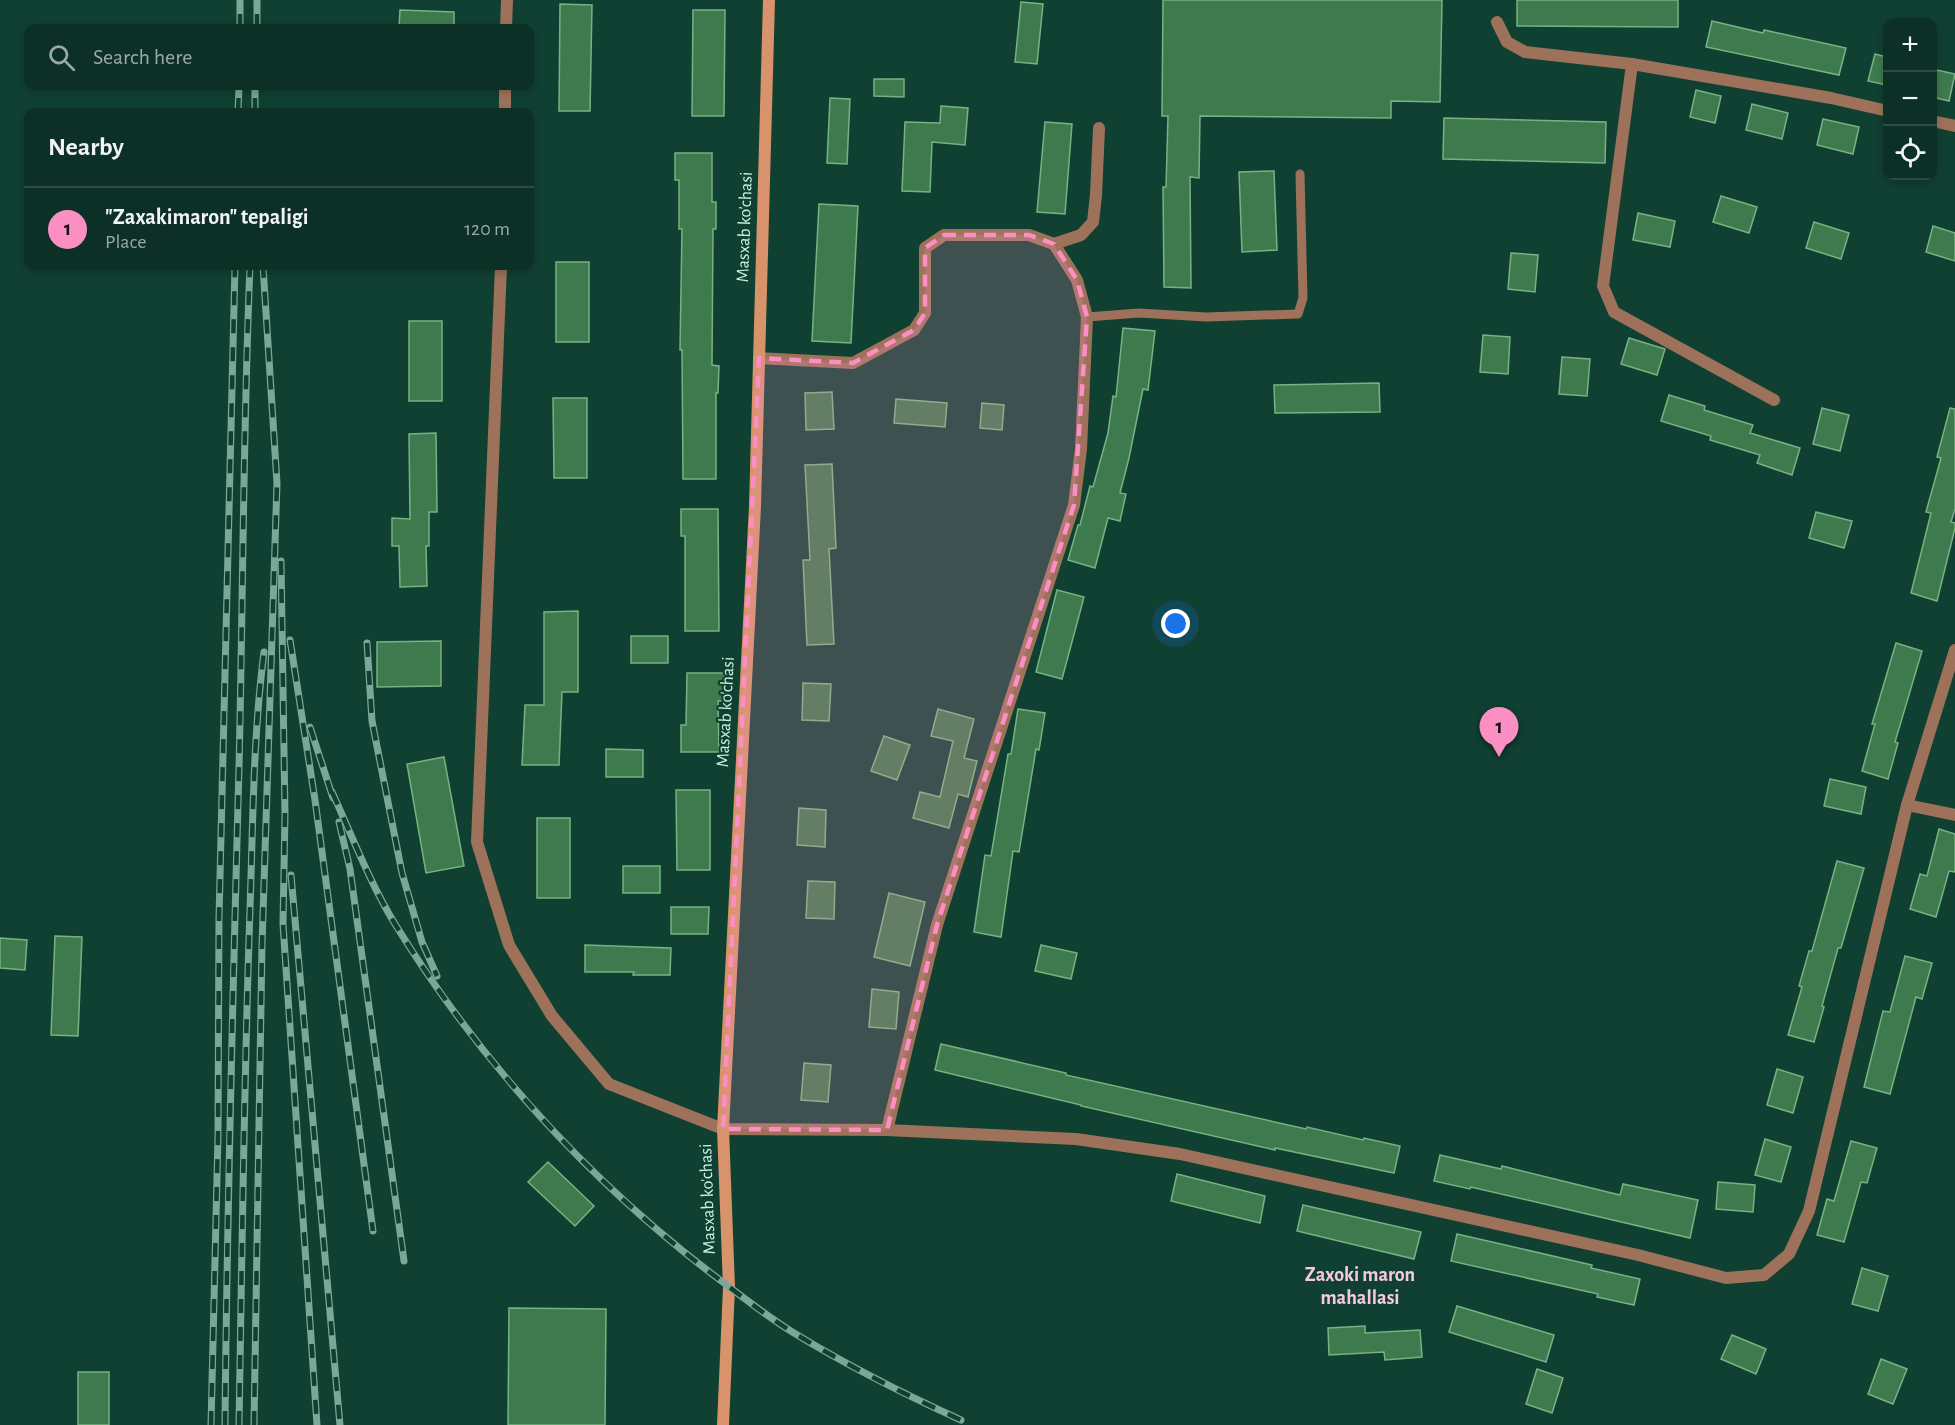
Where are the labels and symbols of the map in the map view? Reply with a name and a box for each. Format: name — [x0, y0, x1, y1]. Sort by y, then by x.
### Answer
street label: Masxab ko'chasi — [734, 171, 756, 283]
your location — [1161, 609, 1190, 638]
street label: Masxab ko'chasi — [714, 656, 738, 768]
pin: 1 — [1480, 708, 1518, 757]
street label: Masxab ko'chasi — [697, 1143, 719, 1255]
district label: Zaxoki maron mahallasi — [1305, 1265, 1415, 1308]

